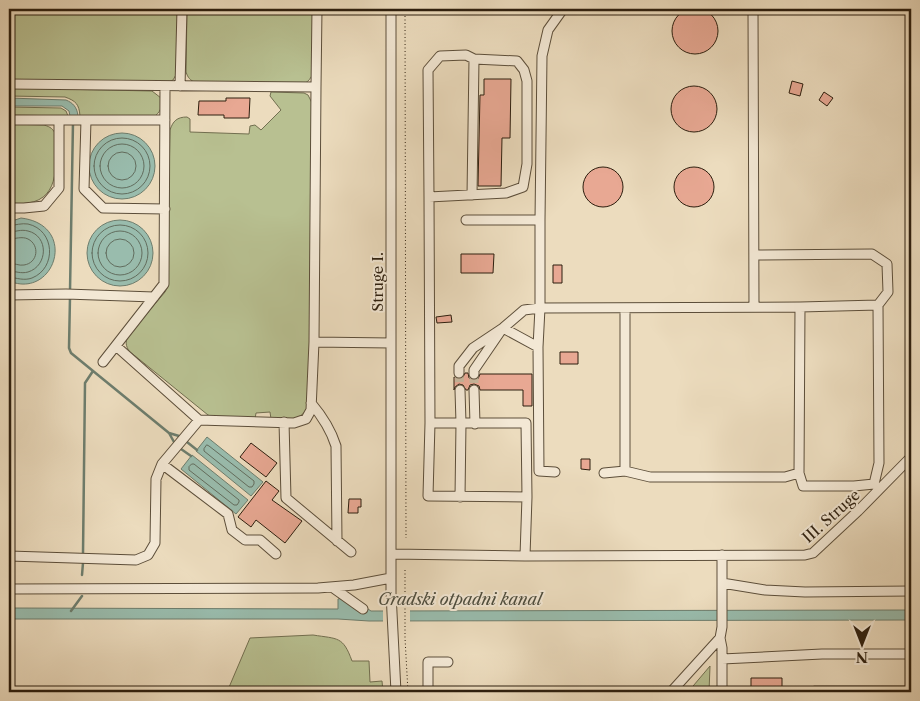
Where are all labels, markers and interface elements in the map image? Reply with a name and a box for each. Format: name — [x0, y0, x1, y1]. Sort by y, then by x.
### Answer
street label: Struge I. — [368, 252, 387, 312]
street label: III. Struge — [798, 485, 864, 547]
water label: Gradski otpadni kanal — [378, 589, 544, 609]
north arrow — [838, 618, 888, 668]
text: N — [856, 648, 868, 666]

